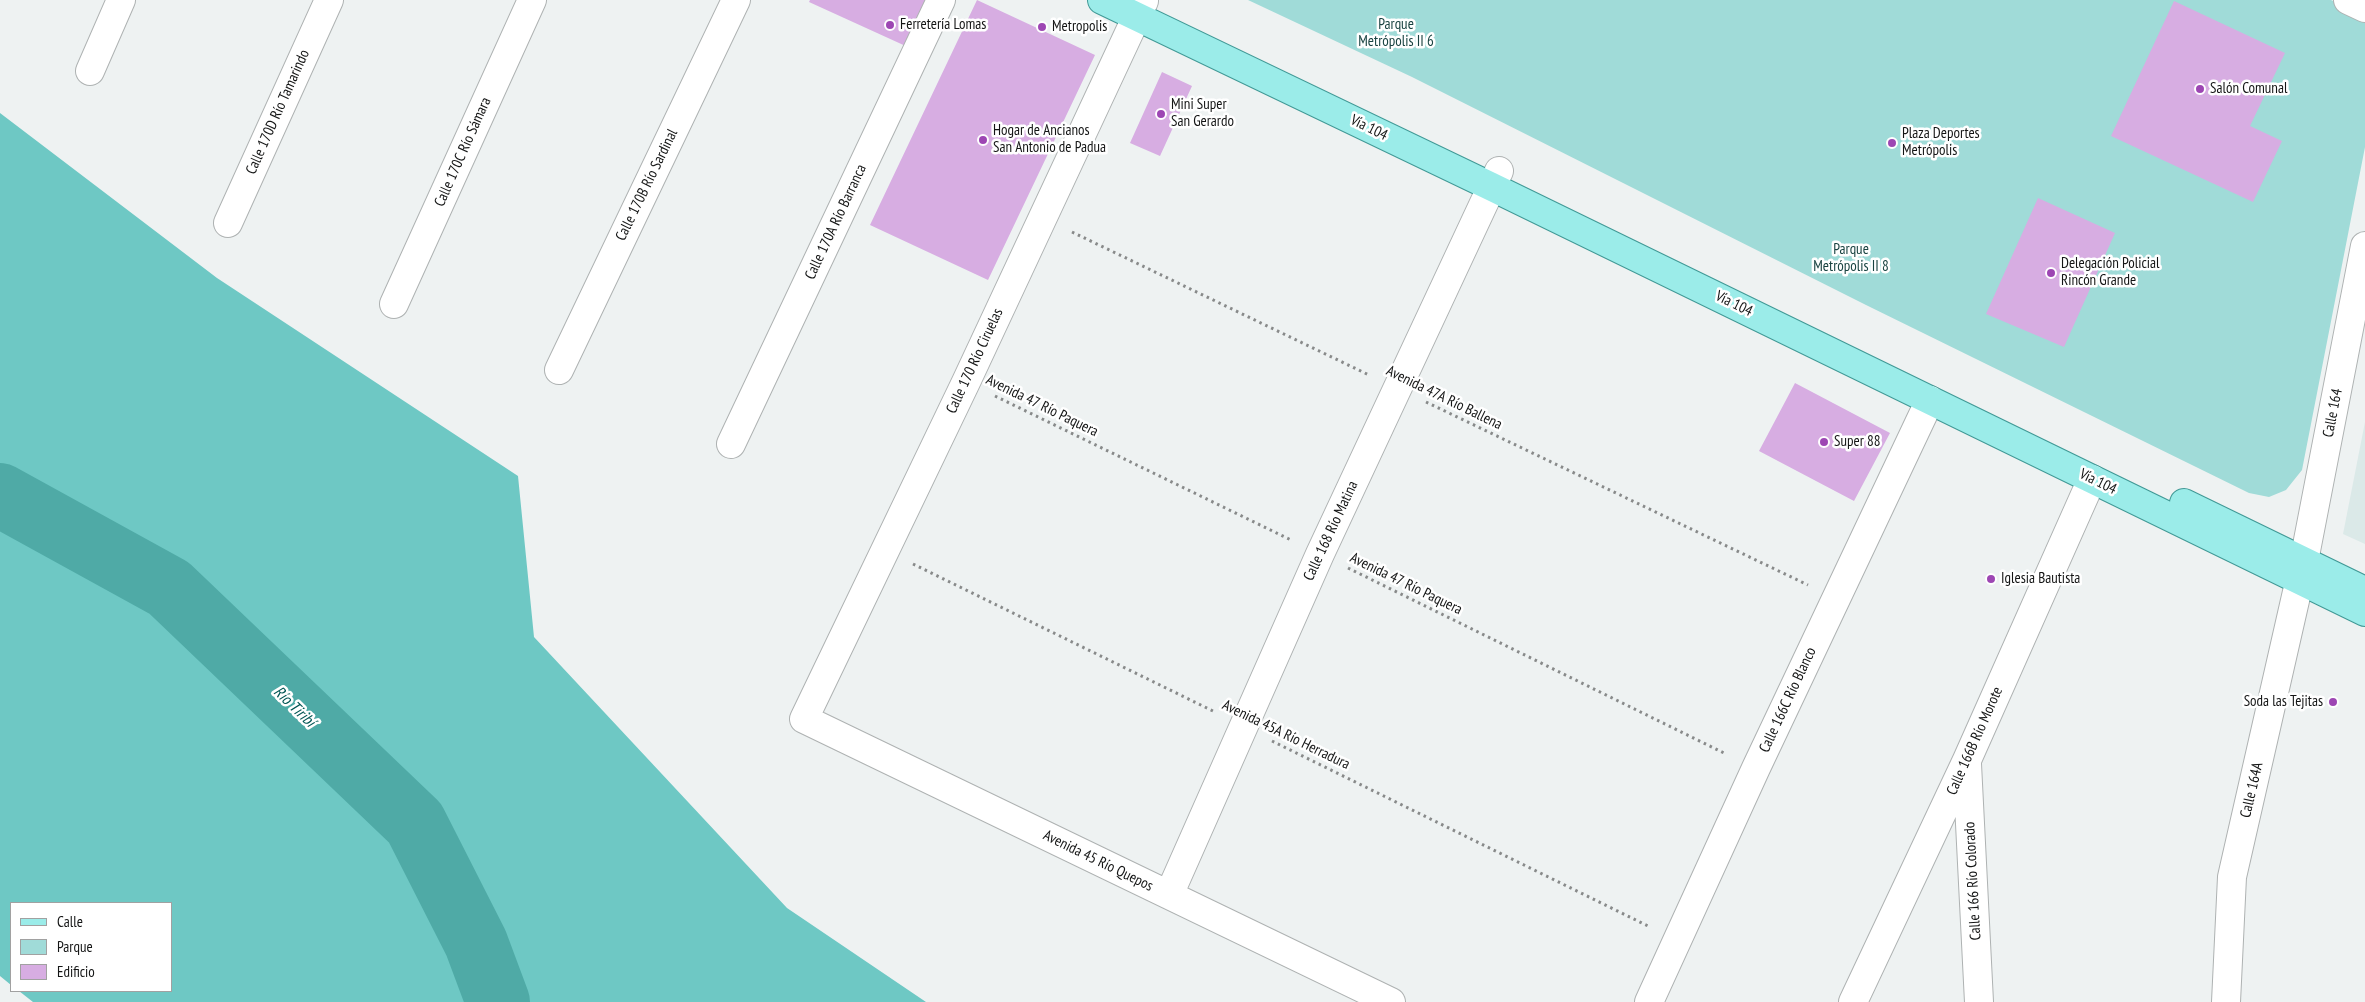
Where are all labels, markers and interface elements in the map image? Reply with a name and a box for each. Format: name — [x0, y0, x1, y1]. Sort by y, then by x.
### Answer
place label: Ferretería Lomas — [900, 16, 986, 34]
park label: Parque Metrópolis II 6 — [1358, 16, 1434, 51]
place label: Metropolis — [1052, 18, 1107, 36]
marker: Ferretería Lomas — [884, 19, 896, 31]
marker: Metropolis — [1036, 21, 1048, 33]
street label: Calle 170D Río Tamarindo — [242, 47, 314, 177]
place label: Salón Comunal — [2210, 80, 2287, 98]
marker: Salón Comunal — [2194, 83, 2206, 95]
street label: Calle 170C Río Sámara — [431, 95, 495, 209]
place label: Mini Super San Gerardo — [1171, 96, 1234, 131]
marker: Mini Super San Gerardo — [1155, 108, 1167, 120]
street label: Vía 104 — [1347, 111, 1391, 145]
place label: Hogar de Ancianos San Antonio de Padua — [993, 122, 1106, 157]
place label: Plaza Deportes Metrópolis — [1902, 125, 1980, 160]
street label: Calle 170B Río Sardinal — [612, 126, 682, 244]
marker: Hogar de Ancianos San Antonio de Padua — [977, 134, 989, 146]
marker: Plaza Deportes Metrópolis — [1886, 137, 1898, 149]
street label: Calle 170A Río Barranca — [801, 162, 871, 282]
park label: Parque Metrópolis II 8 — [1813, 241, 1889, 276]
place label: Delegación Policial Rincón Grande — [2061, 255, 2160, 290]
marker: Delegación Policial Rincón Grande — [2045, 267, 2057, 279]
street label: Vía 104 — [1712, 287, 1756, 321]
street label: Calle 170 Río Ciruelas — [943, 305, 1007, 417]
street label: Avenida 47A Río Ballena — [1383, 362, 1505, 434]
street label: Avenida 47 Río Paquera — [983, 371, 1101, 441]
street label: Calle 164 — [2319, 387, 2347, 439]
place label: Super 88 — [1834, 433, 1880, 451]
marker: Super 88 — [1818, 436, 1830, 448]
street label: Vía 104 — [2076, 465, 2120, 499]
street label: Calle 168 Río Matina — [1300, 478, 1362, 584]
street label: Avenida 47 Río Paquera — [1347, 549, 1465, 619]
place label: Iglesia Bautista — [2001, 570, 2080, 588]
marker: Iglesia Bautista — [1985, 573, 1997, 585]
street label: Calle 166C Río Blanco — [1756, 644, 1820, 756]
water label: Río Tiribí — [269, 683, 319, 731]
street label: Calle 166B Río Morote — [1943, 684, 2007, 798]
place label: Soda las Tejitas — [2244, 693, 2323, 711]
street label: Avenida 45A Río Herradura — [1219, 696, 1353, 774]
marker: Soda las Tejitas — [2327, 696, 2339, 708]
street label: Calle 164A — [2237, 761, 2267, 819]
street label: Calle 166 Río Colorado — [1961, 821, 1985, 941]
street label: Avenida 45 Río Quepos — [1040, 827, 1156, 895]
legend — [10, 902, 172, 992]
text: Calle — [57, 912, 83, 931]
text: Parque — [57, 937, 93, 956]
text: Edificio — [57, 962, 95, 981]

